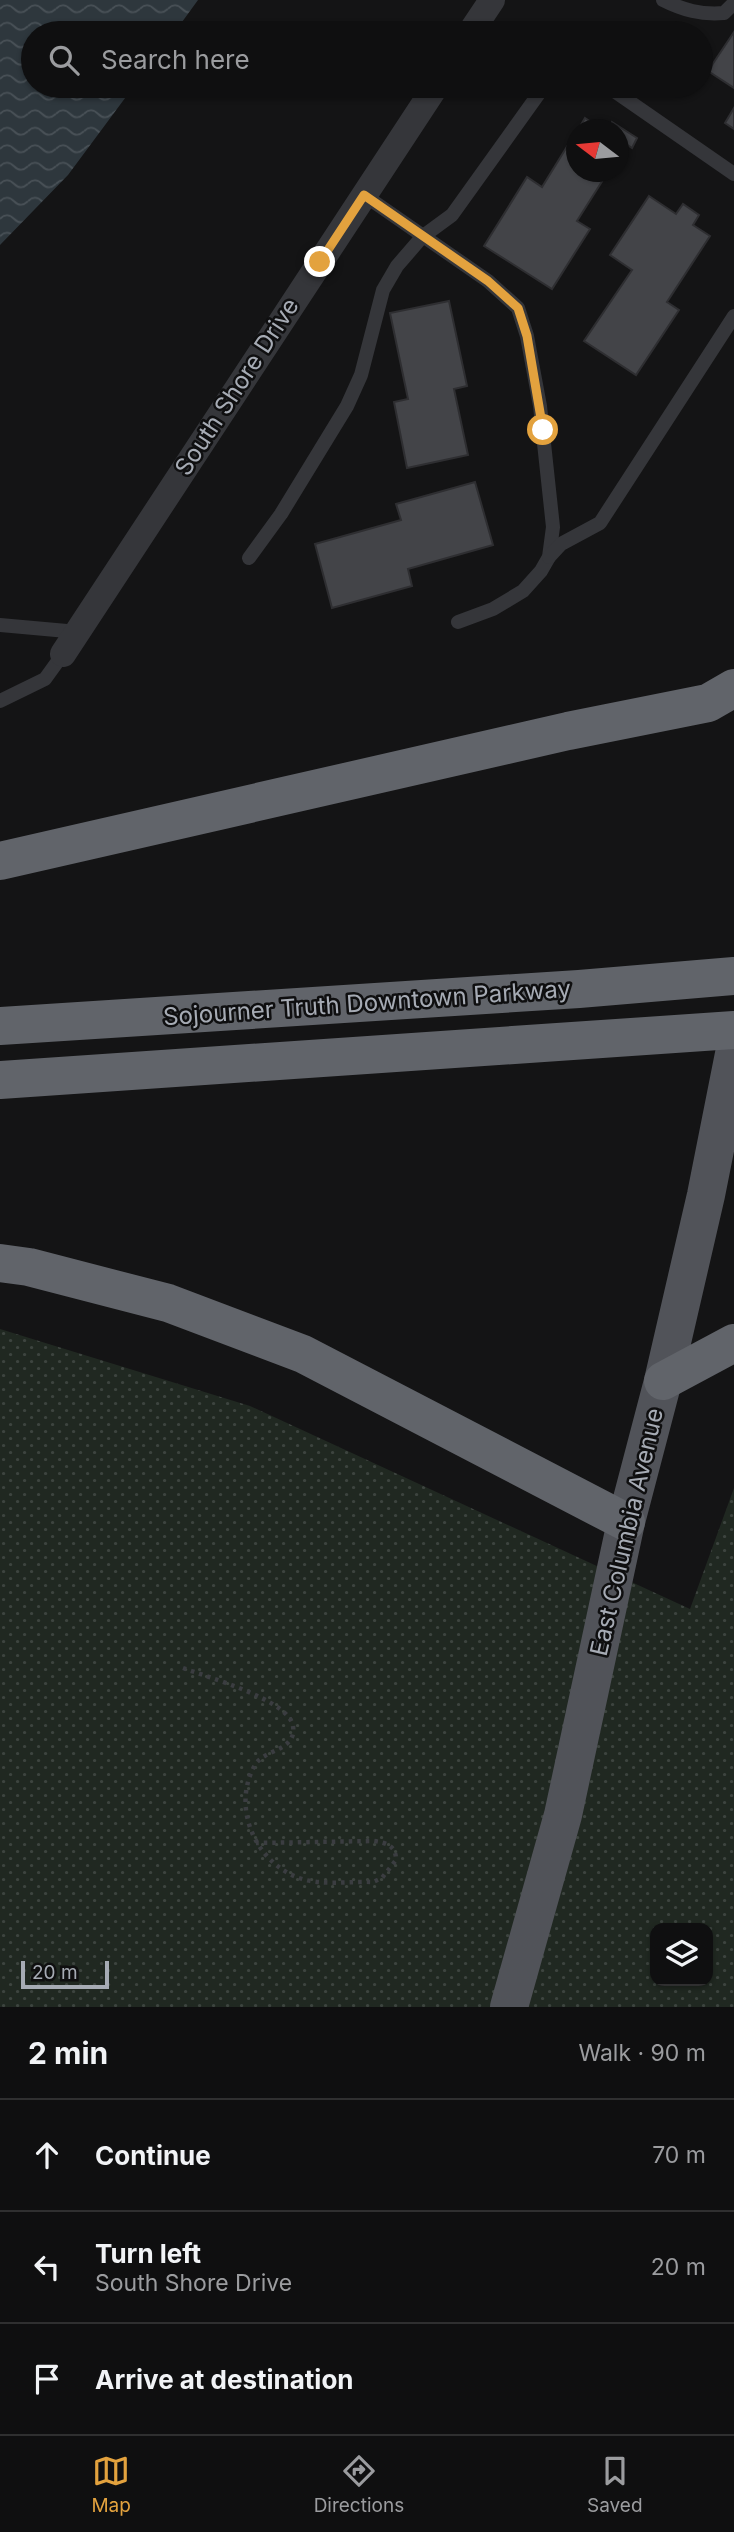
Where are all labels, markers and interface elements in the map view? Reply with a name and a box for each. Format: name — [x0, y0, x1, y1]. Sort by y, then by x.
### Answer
search box — [21, 21, 713, 98]
icon: search — [45, 41, 83, 79]
text: Search here — [101, 44, 250, 75]
north arrow — [566, 119, 629, 182]
route end — [304, 246, 335, 277]
street label: South Shore Drive — [168, 293, 305, 481]
route start — [527, 414, 558, 445]
street label: Sojourner Truth Downtown Parkway — [162, 974, 572, 1031]
street label: East Columbia Avenue — [584, 1405, 669, 1658]
map controls — [650, 1923, 713, 1986]
button: layers — [650, 1923, 713, 1986]
scale bar — [21, 1958, 108, 1990]
text: 20 m — [32, 1961, 78, 1984]
text: 2 min — [28, 2035, 108, 2071]
text: Walk · 90 m — [578, 2039, 706, 2067]
icon: ahead — [28, 2136, 66, 2174]
text: Continue — [95, 2140, 211, 2171]
text: 70 m — [652, 2141, 706, 2169]
text: Turn left — [95, 2238, 201, 2269]
icon: left — [28, 2248, 66, 2286]
text: 20 m — [651, 2253, 706, 2281]
text: South Shore Drive — [95, 2269, 292, 2297]
icon: arrive — [28, 2360, 66, 2398]
text: Arrive at destination — [95, 2364, 354, 2395]
tab: Map — [91, 2452, 131, 2517]
tab: Directions — [314, 2452, 404, 2517]
tab: Saved — [587, 2452, 643, 2517]

